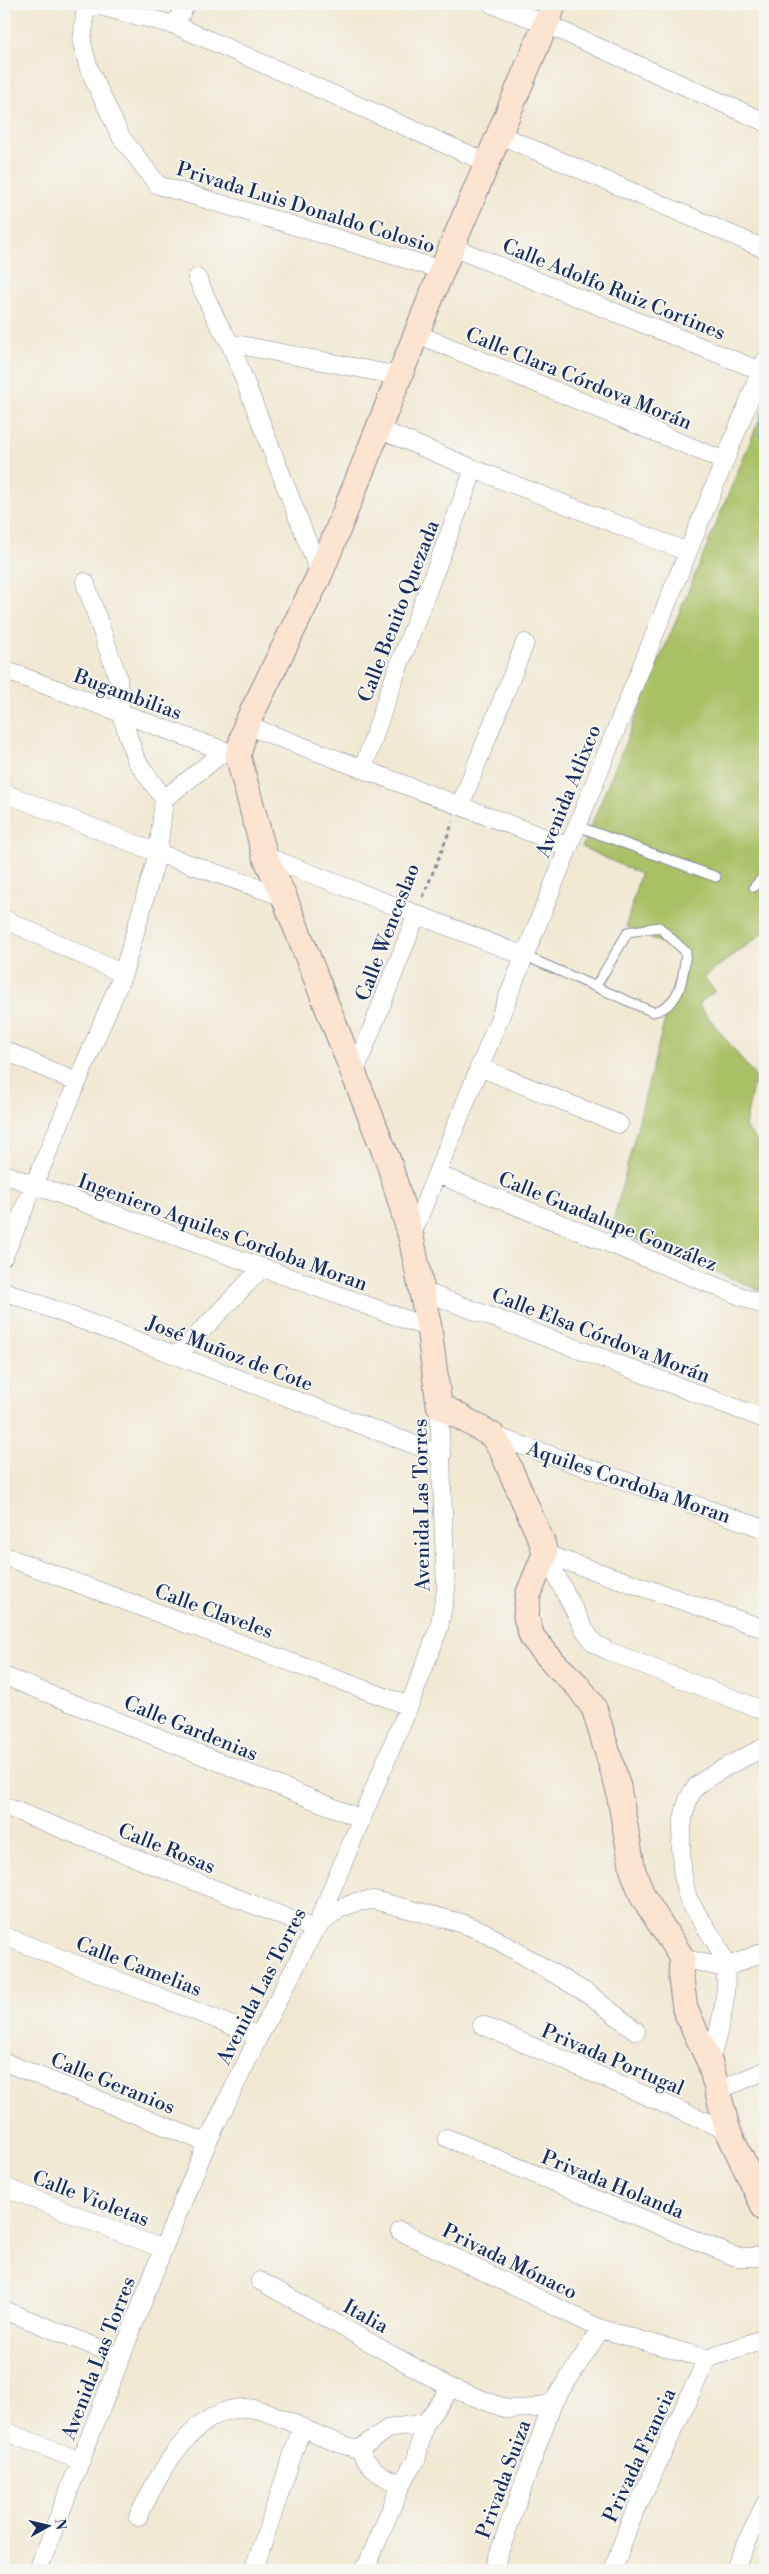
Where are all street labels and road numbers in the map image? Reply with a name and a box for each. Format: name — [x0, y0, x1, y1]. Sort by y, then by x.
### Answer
street label: Privada Luis Donaldo Colosio — [173, 157, 438, 260]
street label: Calle Adolfo Ruiz Cortines — [498, 234, 729, 347]
street label: Calle Clara Córdova Morán — [462, 323, 695, 436]
street label: Calle Benito Quezada — [353, 516, 446, 706]
street label: Bugambilias — [69, 664, 185, 726]
street label: Avenida Atlixco — [531, 721, 607, 863]
street label: Calle Wenceslao — [351, 860, 426, 1005]
street label: Calle Guadalupe González — [494, 1167, 721, 1278]
street label: Ingeniero Aquiles Cordoba Moran — [74, 1169, 371, 1298]
street label: Calle Elsa Córdova Morán — [488, 1283, 713, 1390]
street label: José Muñoz de Cote — [142, 1311, 316, 1398]
street label: Avenida Las Torres — [408, 1418, 437, 1593]
street label: Aquiles Cordoba Moran — [522, 1436, 734, 1530]
street label: Calle Claveles — [151, 1579, 276, 1645]
street label: Calle Gardenias — [120, 1691, 261, 1768]
street label: Calle Rosas — [114, 1819, 219, 1880]
street label: Avenida Las Torres — [212, 1904, 313, 2070]
street label: Calle Camelias — [72, 1932, 205, 2003]
street label: Privada Portugal — [537, 2019, 688, 2102]
street label: Calle Geranios — [47, 2048, 178, 2121]
street label: Privada Holanda — [537, 2145, 688, 2226]
street label: Calle Violetas — [28, 2166, 152, 2233]
street label: Privada Mónaco — [438, 2219, 581, 2306]
street label: Avenida Las Torres — [56, 2273, 142, 2445]
street label: Italia — [338, 2295, 393, 2340]
street label: Privada Francia — [598, 2384, 683, 2527]
street label: Privada Suiza — [471, 2416, 538, 2542]

